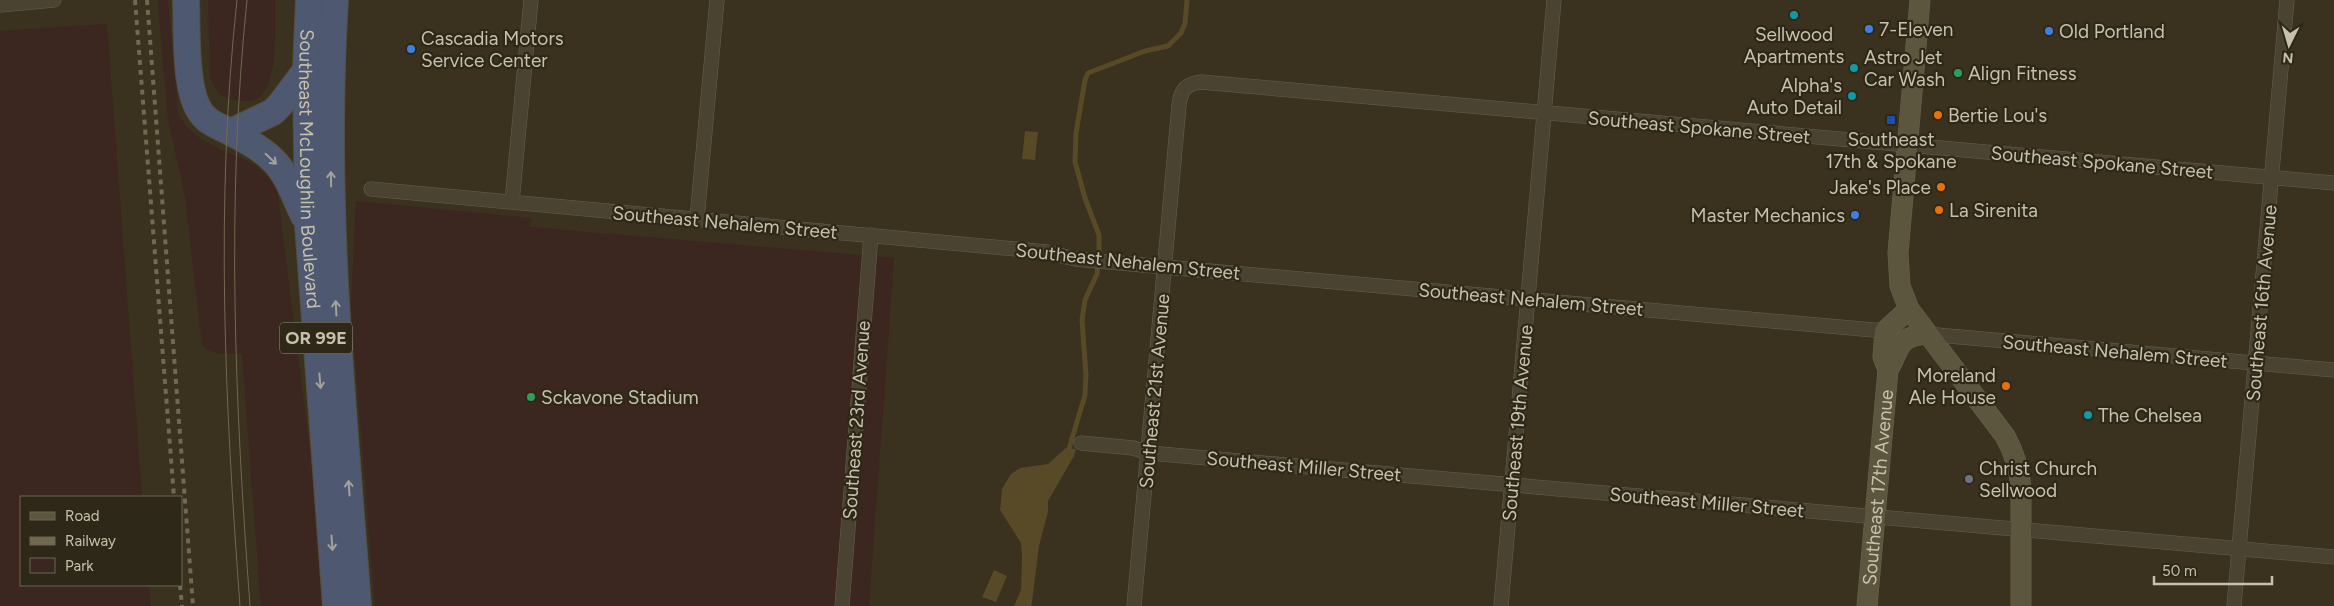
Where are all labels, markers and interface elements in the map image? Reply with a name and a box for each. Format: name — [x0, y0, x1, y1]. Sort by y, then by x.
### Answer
marker: Sellwood Apartments — [1788, 9, 1800, 21]
place label: 7-Eleven — [1879, 18, 1953, 41]
place label: Old Portland — [2059, 20, 2165, 43]
north arrow — [2264, 20, 2314, 70]
place label: Sellwood Apartments — [1744, 23, 1844, 68]
marker: 7-Eleven — [1863, 23, 1875, 35]
marker: Old Portland — [2043, 25, 2055, 37]
place label: Cascadia Motors Service Center — [421, 27, 564, 72]
street label: Southeast McLoughlin Boulevard — [294, 28, 325, 310]
marker: Cascadia Motors Service Center — [405, 43, 417, 55]
place label: Astro Jet Car Wash — [1864, 46, 1945, 91]
text: N — [2282, 49, 2294, 66]
marker: Astro Jet Car Wash — [1848, 62, 1860, 74]
place label: Align Fitness — [1968, 62, 2077, 85]
marker: Align Fitness — [1952, 67, 1964, 79]
place label: Alpha's Auto Detail — [1747, 74, 1842, 119]
marker: Alpha's Auto Detail — [1846, 90, 1858, 102]
place label: Bertie Lou's — [1948, 104, 2047, 127]
street label: Southeast Spokane Street — [1587, 106, 1811, 149]
marker: Bertie Lou's — [1932, 109, 1944, 121]
marker: Southeast 17th & Spokane — [1885, 114, 1897, 126]
place label: Southeast 17th & Spokane — [1825, 128, 1957, 173]
street label: Southeast Spokane Street — [1990, 141, 2214, 184]
one-way arrow — [265, 153, 277, 165]
one-way arrow — [326, 171, 336, 188]
place label: Jake's Place — [1829, 176, 1931, 199]
marker: Jake's Place — [1935, 181, 1947, 193]
place label: La Sirenita — [1949, 199, 2038, 222]
street label: Southeast Nehalem Street — [611, 201, 838, 244]
place label: Master Mechanics — [1691, 204, 1845, 227]
marker: La Sirenita — [1933, 204, 1945, 216]
street label: Southeast 16th Avenue — [2241, 204, 2282, 402]
marker: Master Mechanics — [1849, 209, 1861, 221]
street label: Southeast Nehalem Street — [1014, 238, 1241, 285]
street label: Southeast Nehalem Street — [1417, 278, 1644, 321]
street label: Southeast 21st Avenue — [1135, 293, 1174, 489]
one-way arrow — [331, 300, 340, 316]
street label: Southeast 23rd Avenue — [838, 320, 875, 520]
road number: OR 99E — [280, 322, 352, 353]
street label: Southeast 19th Avenue — [1497, 324, 1538, 522]
street label: Southeast Nehalem Street — [2001, 330, 2228, 373]
place label: Moreland Ale House — [1909, 364, 1996, 409]
one-way arrow — [315, 372, 325, 388]
marker: Moreland Ale House — [2000, 380, 2012, 392]
place label: Sckavone Stadium — [541, 386, 699, 409]
street label: Southeast 17th Avenue — [1858, 388, 1898, 587]
marker: Sckavone Stadium — [525, 391, 537, 403]
place label: The Chelsea — [2098, 404, 2202, 427]
marker: The Chelsea — [2082, 409, 2094, 421]
street label: Southeast Miller Street — [1206, 447, 1402, 486]
place label: Christ Church Sellwood — [1979, 457, 2097, 502]
marker: Christ Church Sellwood — [1963, 473, 1975, 485]
one-way arrow — [344, 480, 354, 496]
street label: Southeast Miller Street — [1609, 483, 1805, 522]
legend — [20, 496, 182, 586]
text: Road — [65, 507, 100, 525]
text: Railway — [65, 532, 116, 550]
one-way arrow — [327, 534, 336, 550]
scale bar — [2154, 554, 2272, 586]
text: Park — [65, 557, 94, 575]
text: 50 m — [2162, 562, 2197, 580]

